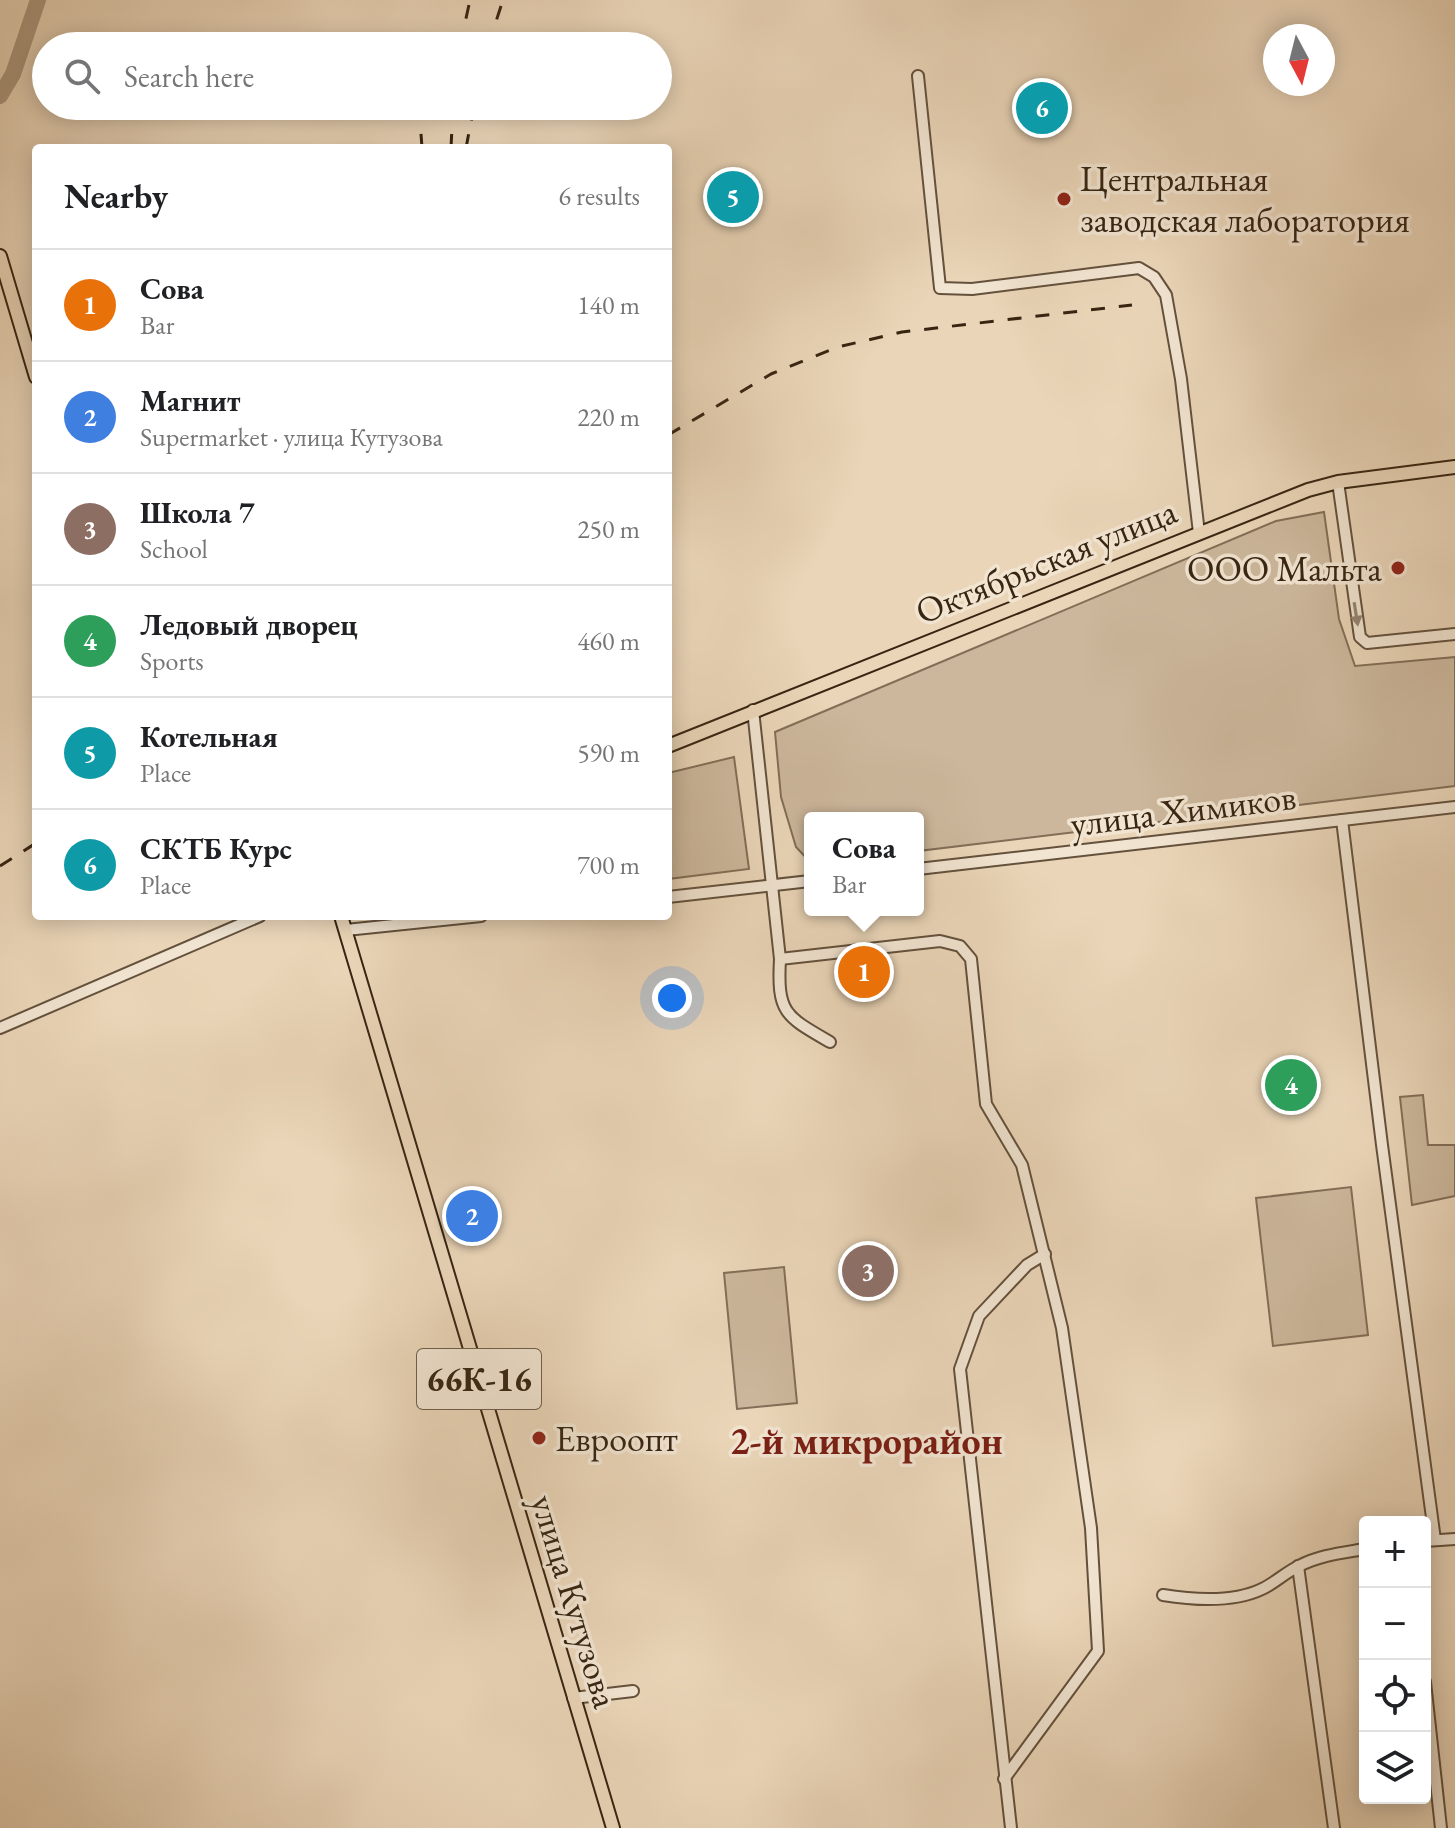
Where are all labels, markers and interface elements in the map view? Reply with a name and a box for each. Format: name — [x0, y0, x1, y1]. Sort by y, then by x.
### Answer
north arrow — [1263, 24, 1335, 96]
search box — [32, 32, 672, 120]
icon: search — [60, 54, 104, 98]
text: Search here — [124, 57, 254, 96]
pin: 6 — [1016, 78, 1068, 138]
place label: Центральная заводская лаборатория — [1080, 155, 1410, 243]
pin: 5 — [707, 167, 759, 227]
text: Nearby — [64, 174, 168, 218]
text: 6 results — [559, 179, 640, 213]
marker: Центральная заводская лаборатория — [1055, 190, 1073, 208]
text: Сова — [140, 269, 204, 308]
text: 1 — [83, 288, 97, 322]
text: 140 m — [577, 288, 640, 322]
text: Bar — [140, 308, 174, 342]
text: Магнит — [140, 381, 240, 420]
text: 2 — [83, 400, 97, 434]
text: 220 m — [577, 400, 640, 434]
text: Supermarket · улица Кутузова — [140, 420, 443, 454]
street label: Октябрьская улица — [909, 487, 1184, 635]
text: Школа 7 — [140, 493, 255, 532]
text: 3 — [83, 512, 97, 546]
text: 250 m — [577, 512, 640, 546]
text: School — [140, 532, 208, 566]
place label: ООО Мальта — [1187, 545, 1383, 592]
marker: ООО Мальта — [1389, 559, 1407, 577]
one-way arrow — [1350, 602, 1363, 627]
text: Ледовый дворец — [140, 605, 358, 644]
text: 4 — [83, 624, 97, 658]
text: 460 m — [577, 624, 640, 658]
text: Sports — [140, 644, 204, 678]
text: Котельная — [140, 717, 278, 756]
text: 5 — [83, 736, 97, 770]
text: 590 m — [577, 736, 640, 770]
text: Place — [140, 756, 191, 790]
street label: улица Химиков — [1068, 773, 1298, 847]
popup — [804, 812, 924, 916]
text: Сова — [832, 828, 896, 867]
text: СКТБ Курс — [140, 829, 292, 868]
text: 6 — [83, 848, 97, 882]
text: 700 m — [577, 848, 640, 882]
text: Bar — [832, 867, 866, 901]
text: Place — [140, 868, 191, 902]
pin: 1 — [838, 942, 890, 1002]
your location — [652, 978, 692, 1018]
pin: 4 — [1265, 1055, 1317, 1115]
pin: 2 — [446, 1186, 498, 1246]
pin: 3 — [842, 1241, 894, 1301]
road number: 66К-16 — [417, 1349, 541, 1409]
place label: Евроопт — [555, 1415, 678, 1462]
district label: 2-й микрорайон — [729, 1416, 1003, 1465]
marker: Евроопт — [530, 1429, 548, 1447]
street label: улица Кутузова — [520, 1489, 630, 1714]
map controls — [1359, 1516, 1431, 1804]
button: + — [1359, 1516, 1431, 1588]
button: − — [1359, 1588, 1431, 1660]
button: locate — [1359, 1660, 1431, 1732]
button: layers — [1359, 1732, 1431, 1804]

